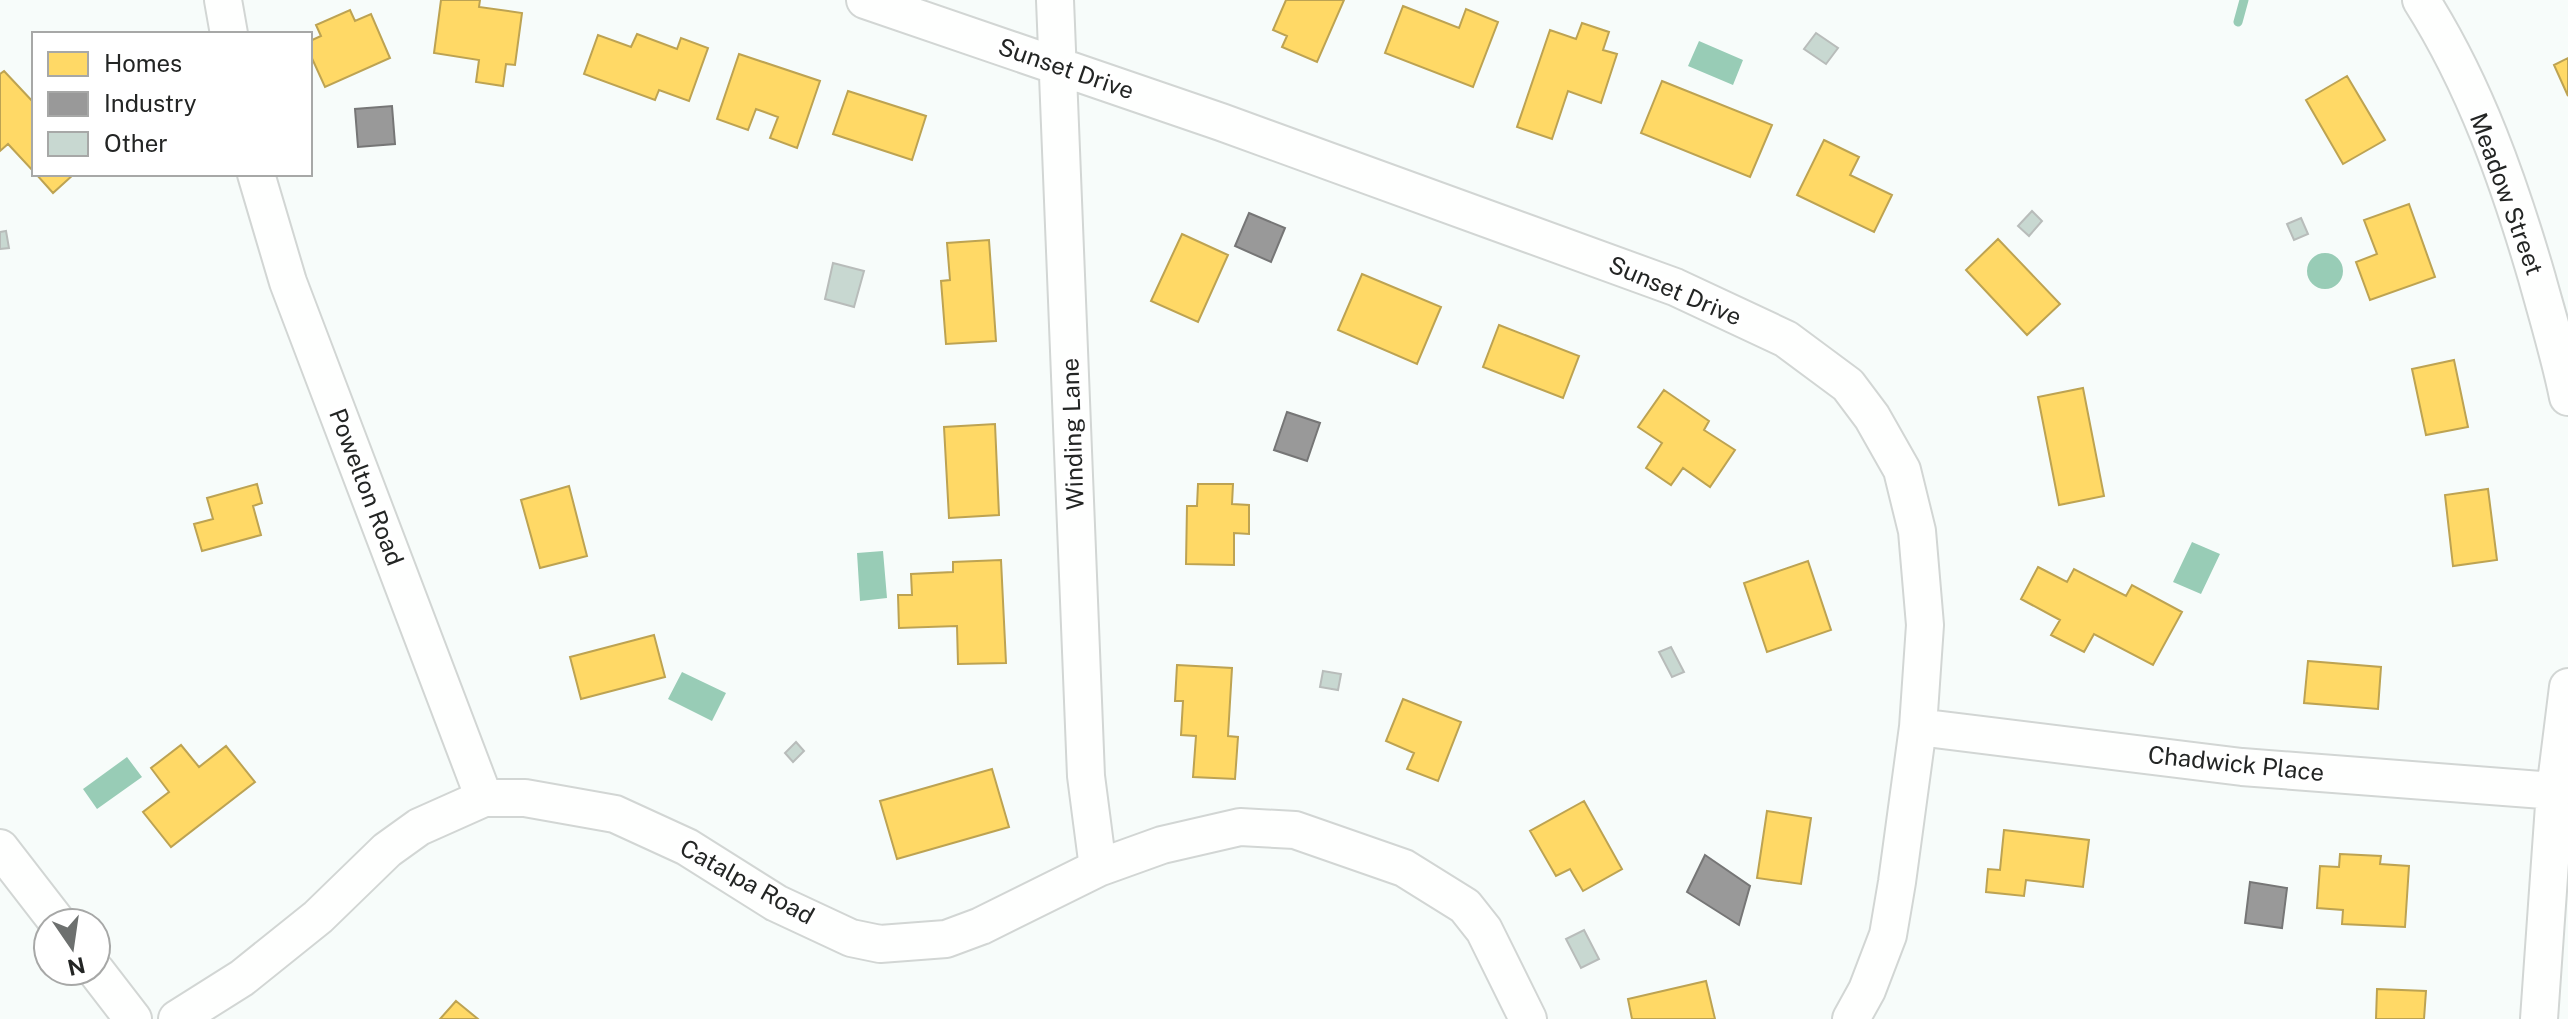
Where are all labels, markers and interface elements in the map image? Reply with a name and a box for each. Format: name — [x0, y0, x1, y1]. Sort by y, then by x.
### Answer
legend — [32, 32, 312, 176]
street label: Sunset Drive — [995, 32, 1138, 104]
text: Homes — [104, 49, 182, 77]
text: Industry — [104, 89, 197, 117]
street label: Meadow Street — [2465, 109, 2549, 278]
text: Other — [104, 129, 168, 157]
street label: Sunset Drive — [1605, 250, 1746, 331]
street label: Winding Lane — [1055, 357, 1089, 511]
street label: Powelton Road — [324, 404, 410, 569]
street label: Chadwick Place — [2147, 740, 2326, 786]
street label: Catalpa Road — [676, 833, 819, 929]
north arrow — [32, 907, 112, 987]
text: N — [65, 952, 88, 981]

